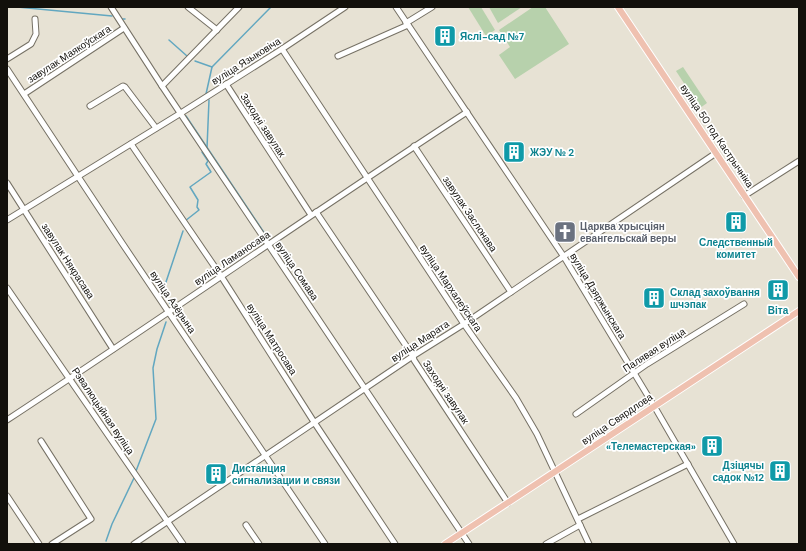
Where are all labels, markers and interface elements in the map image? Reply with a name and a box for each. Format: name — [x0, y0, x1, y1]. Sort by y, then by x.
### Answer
street label: завулак Маякоўскага — [25, 22, 114, 86]
building icon: Яслі-сад №7 — [432, 23, 458, 49]
place label: Яслі-сад №7 — [460, 30, 525, 43]
street label: вуліца Языковіча — [209, 34, 283, 88]
street label: вуліца 50 год Кастрычніка — [678, 82, 757, 190]
street label: Заходні завулак — [237, 90, 289, 160]
building icon: ЖЭУ № 2 — [501, 139, 527, 165]
place label: ЖЭУ № 2 — [529, 146, 574, 159]
street label: завулак Заслонава — [440, 174, 500, 255]
building icon: Следственный комитет — [723, 209, 749, 235]
church icon: Царква хрысціян евангельскай веры — [552, 219, 578, 245]
place label: Царква хрысціян евангельскай веры — [580, 220, 676, 245]
street label: завулак Някрасава — [39, 221, 98, 302]
street label: вуліца Ламаносава — [192, 228, 273, 288]
place label: Следственный комитет — [699, 236, 773, 261]
street label: вуліца Сомава — [273, 239, 322, 303]
street label: вуліца Мархалеўскага — [417, 242, 485, 334]
street label: вуліца Дзяржынскага — [567, 251, 629, 342]
street label: вуліца Азёрына — [147, 268, 199, 336]
building icon: Віта — [765, 277, 791, 303]
building icon: Склад захоўвання шчэпак — [641, 285, 667, 311]
place label: Склад захоўвання шчэпак — [670, 286, 760, 311]
street label: вуліца Матросава — [244, 301, 300, 378]
place label: Віта — [768, 304, 789, 317]
street label: вуліца Марата — [388, 317, 452, 365]
street label: Палявая вуліца — [620, 325, 688, 375]
street label: Заходні завулак — [420, 358, 472, 427]
street label: Рэвалюцыйная вуліца — [69, 365, 137, 457]
street label: вуліца Свярдлова — [579, 390, 655, 448]
building icon: «Телемастерская» — [699, 433, 725, 459]
place label: «Телемастерская» — [606, 440, 696, 453]
building icon: Дзіцячы садок №12 — [767, 458, 793, 484]
place label: Дзіцячы садок №12 — [712, 459, 764, 484]
building icon: Дистанция сигнализации и связи — [203, 461, 229, 487]
place label: Дистанция сигнализации и связи — [232, 462, 340, 487]

